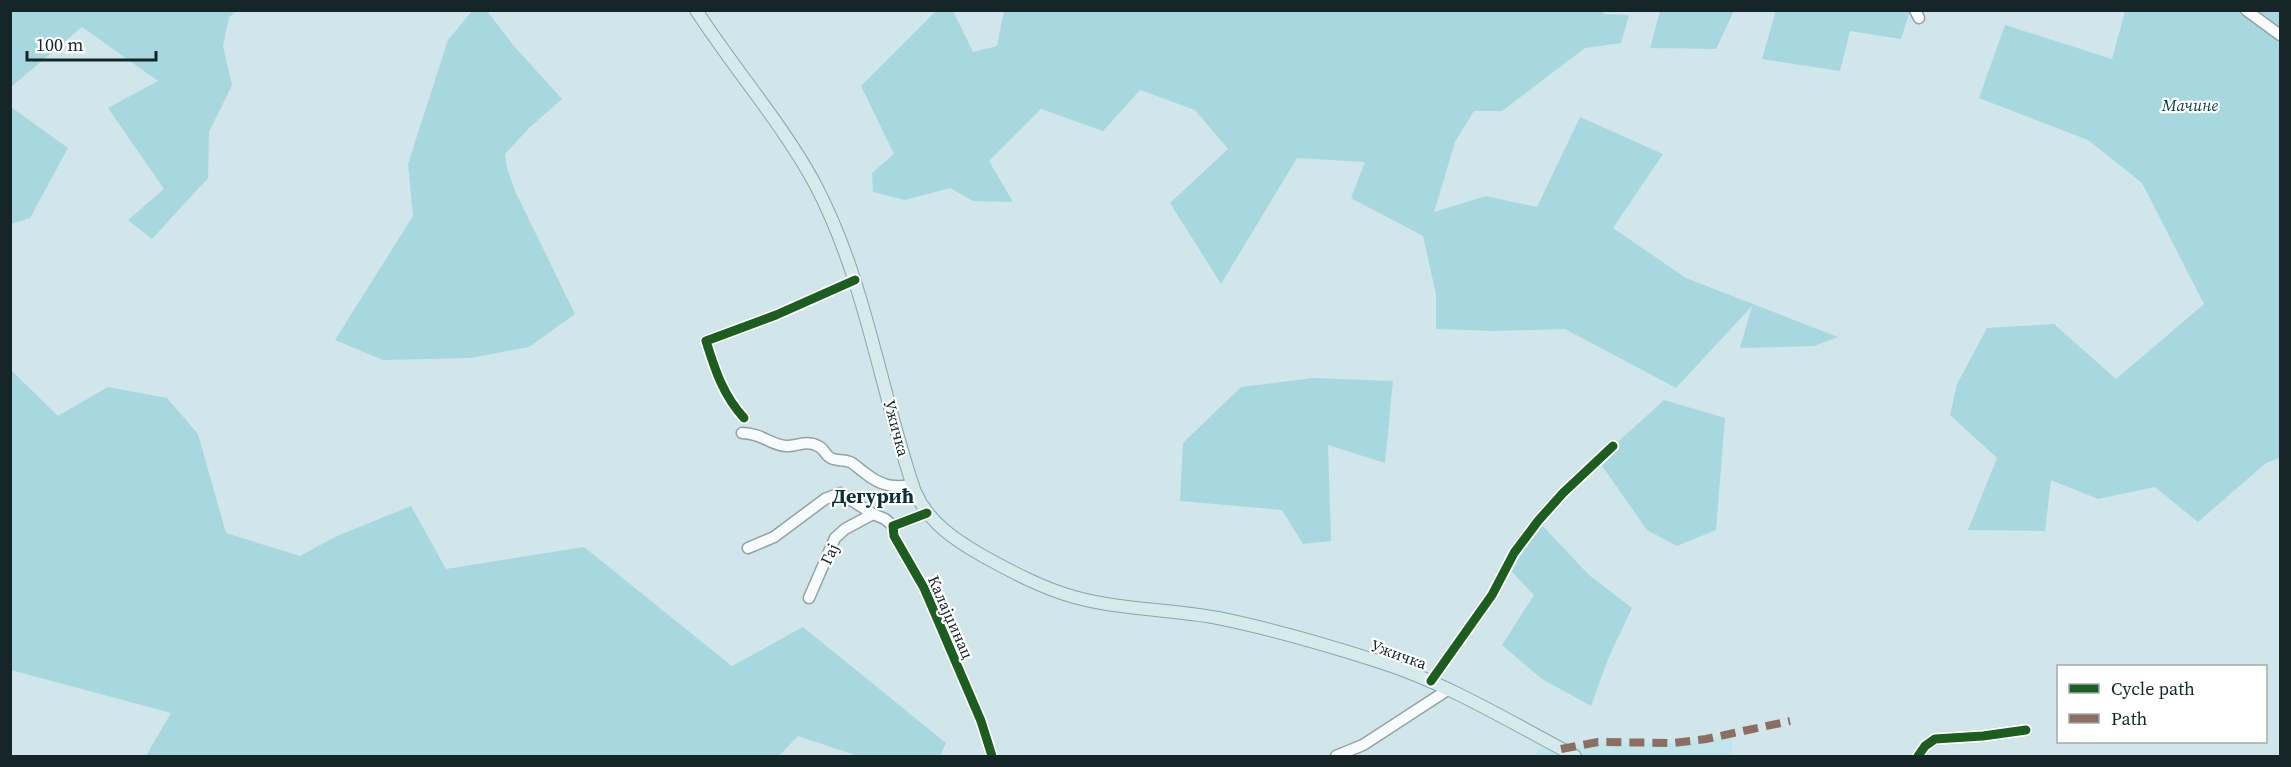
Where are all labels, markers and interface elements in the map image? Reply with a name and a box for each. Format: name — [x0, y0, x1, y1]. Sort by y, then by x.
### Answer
scale bar — [27, 24, 156, 62]
text: 100 m — [36, 32, 83, 57]
park label: Мачине — [2161, 94, 2218, 116]
street label: Ужичка — [879, 397, 915, 460]
district label: Дегурић — [832, 482, 914, 510]
street label: Гај — [815, 540, 843, 568]
street label: Калајџинац — [923, 572, 979, 662]
street label: Ужичка — [1368, 634, 1431, 674]
legend — [2057, 665, 2267, 743]
text: Cycle path — [2111, 676, 2195, 701]
text: Path — [2111, 706, 2148, 731]

